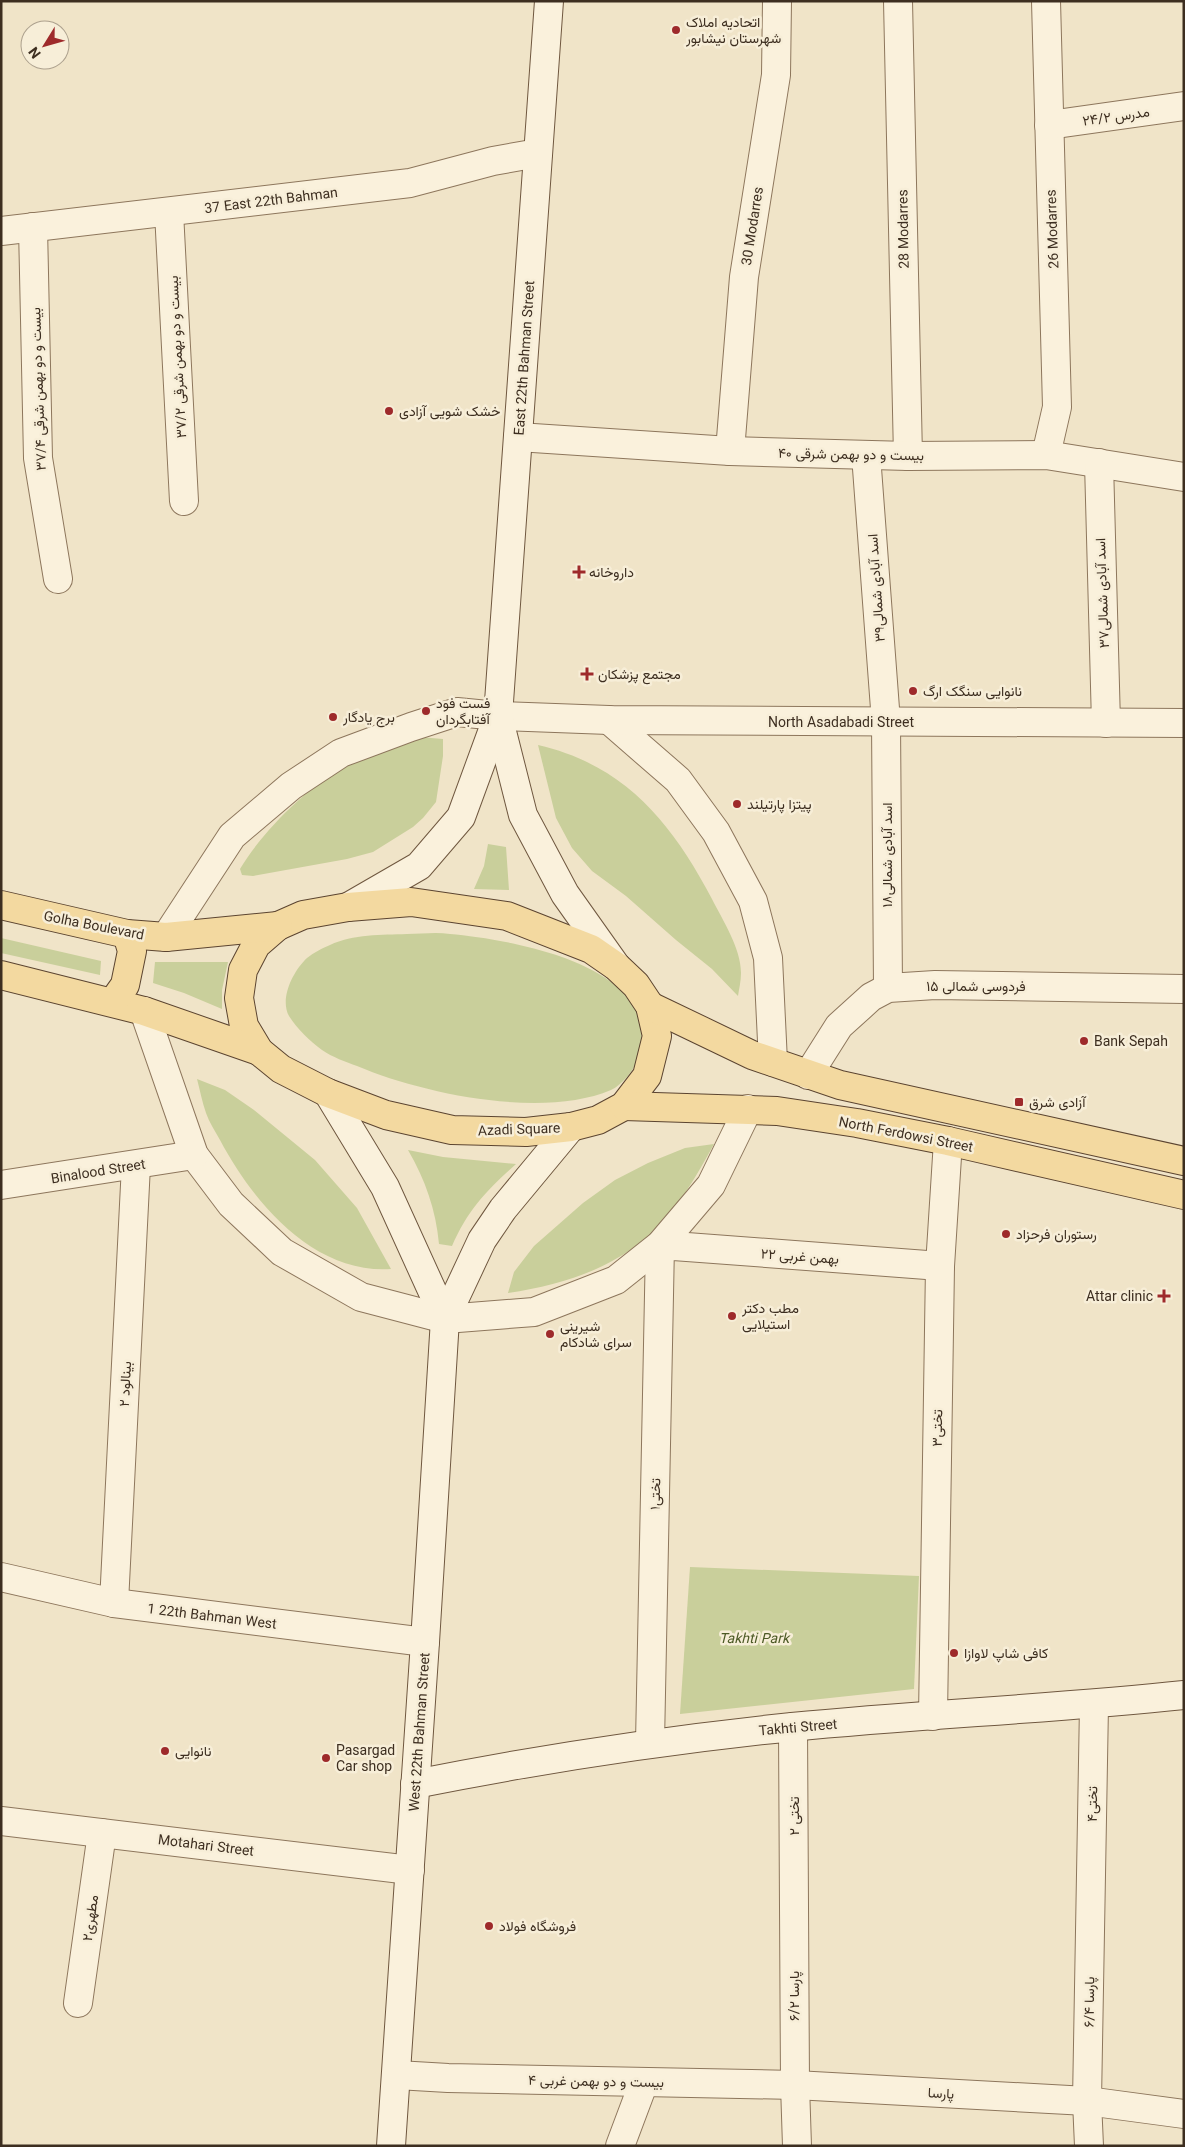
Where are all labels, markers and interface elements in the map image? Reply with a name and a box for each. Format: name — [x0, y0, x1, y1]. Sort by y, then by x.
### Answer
place label: اتحادیه املاک شهرستان نیشابور — [685, 13, 781, 51]
north arrow — [20, 20, 70, 70]
marker: اتحادیه املاک شهرستان نیشابور — [670, 24, 682, 36]
text: N — [24, 41, 48, 62]
street label: مدرس ۲۴/۲ — [1081, 102, 1151, 134]
street label: 37 East 22th Bahman — [203, 183, 339, 221]
street label: 30 Modarres — [737, 185, 771, 267]
street label: 28 Modarres — [893, 189, 917, 269]
street label: 26 Modarres — [1042, 189, 1066, 269]
street label: بیست و دو بهمن شرقی ۳۷/۲ — [164, 275, 194, 439]
street label: East 22th Bahman Street — [510, 279, 542, 436]
street label: بیست و دو بهمن شرقی ۳۷/۴ — [26, 307, 54, 471]
place label: خشک شویی آزادی — [399, 402, 500, 424]
marker: خشک شویی آزادی — [383, 405, 395, 417]
street label: بیست و دو بهمن شرقی ۴۰ — [778, 444, 924, 468]
street label: اسد آبادی شمالی۳۹ — [863, 533, 893, 643]
street label: اسد آبادی شمالی۳۷ — [1091, 537, 1117, 648]
place label: داروخانه — [589, 563, 634, 585]
marker: داروخانه — [573, 566, 585, 578]
place label: مجتمع پزشکان — [598, 665, 681, 687]
marker: مجتمع پزشکان — [580, 667, 594, 681]
place label: نانوایی سنگک ارگ — [923, 682, 1022, 704]
marker: نانوایی سنگک ارگ — [907, 685, 919, 697]
place label: فست فود آفتابگردان — [436, 694, 491, 732]
marker: فست فود آفتابگردان — [420, 705, 432, 717]
place label: برج یادگار — [342, 708, 395, 730]
marker: برج یادگار — [327, 711, 339, 723]
street label: North Asadabadi Street — [768, 713, 914, 735]
place label: پیتزا پارتیلند — [747, 795, 812, 817]
marker: پیتزا پارتیلند — [731, 798, 743, 810]
street label: اسد آبادی شمالی۱۸ — [878, 802, 900, 908]
street label: Golha Boulevard — [41, 906, 146, 947]
street label: فردوسی شمالی ۱۵ — [926, 977, 1026, 999]
place label: Bank Sepah — [1094, 1032, 1168, 1054]
marker: Bank Sepah — [1078, 1035, 1090, 1047]
place label: آزادی شرق — [1029, 1093, 1087, 1115]
marker: آزادی شرق — [1013, 1096, 1025, 1108]
street label: North Ferdowsi Street — [837, 1112, 975, 1160]
street label: Azadi Square — [477, 1119, 561, 1143]
street label: Binalood Street — [49, 1155, 148, 1191]
place label: رستوران فرحزاد — [1016, 1225, 1097, 1247]
marker: رستوران فرحزاد — [1000, 1228, 1012, 1240]
street label: ۲۲ بهمن غربی — [760, 1244, 840, 1272]
place label: Attar clinic — [1086, 1287, 1153, 1309]
marker: Attar clinic — [1157, 1289, 1171, 1303]
place label: مطب دکتر استیلایی — [741, 1299, 799, 1337]
marker: مطب دکتر استیلایی — [726, 1310, 738, 1322]
place label: شیرینی سرای شادکام — [560, 1317, 632, 1355]
marker: شیرینی سرای شادکام — [544, 1328, 556, 1340]
street label: بینالود ۲ — [115, 1361, 139, 1407]
street label: تختی۳ — [928, 1409, 950, 1447]
street label: تختی۱ — [646, 1478, 668, 1510]
street label: 1 22th Bahman West — [146, 1599, 278, 1637]
park label: Takhti Park — [719, 1629, 791, 1651]
place label: كافى شاپ لاوازا — [964, 1644, 1048, 1666]
marker: كافى شاپ لاوازا — [948, 1647, 960, 1659]
street label: West 22th Bahman Street — [404, 1651, 438, 1812]
street label: Takhti Street — [758, 1715, 839, 1743]
place label: Pasargad Car shop — [336, 1741, 395, 1779]
place label: نانوایی — [175, 1742, 211, 1764]
marker: نانوایی — [159, 1745, 171, 1757]
marker: Pasargad Car shop — [320, 1752, 332, 1764]
street label: تختی۴ — [1083, 1786, 1105, 1822]
street label: تختی ۲ — [785, 1796, 807, 1836]
street label: Motahari Street — [156, 1830, 255, 1864]
street label: مطهری۲ — [78, 1894, 106, 1943]
place label: فروشگاه فولاد — [499, 1917, 576, 1939]
marker: فروشگاه فولاد — [483, 1920, 495, 1932]
street label: پارسا ۶/۲ — [785, 1971, 807, 2021]
street label: پارسا ۶/۴ — [1080, 1976, 1102, 2028]
street label: بیست و دو بهمن غربی ۴ — [528, 2071, 664, 2095]
street label: پارسا — [927, 2083, 955, 2107]

